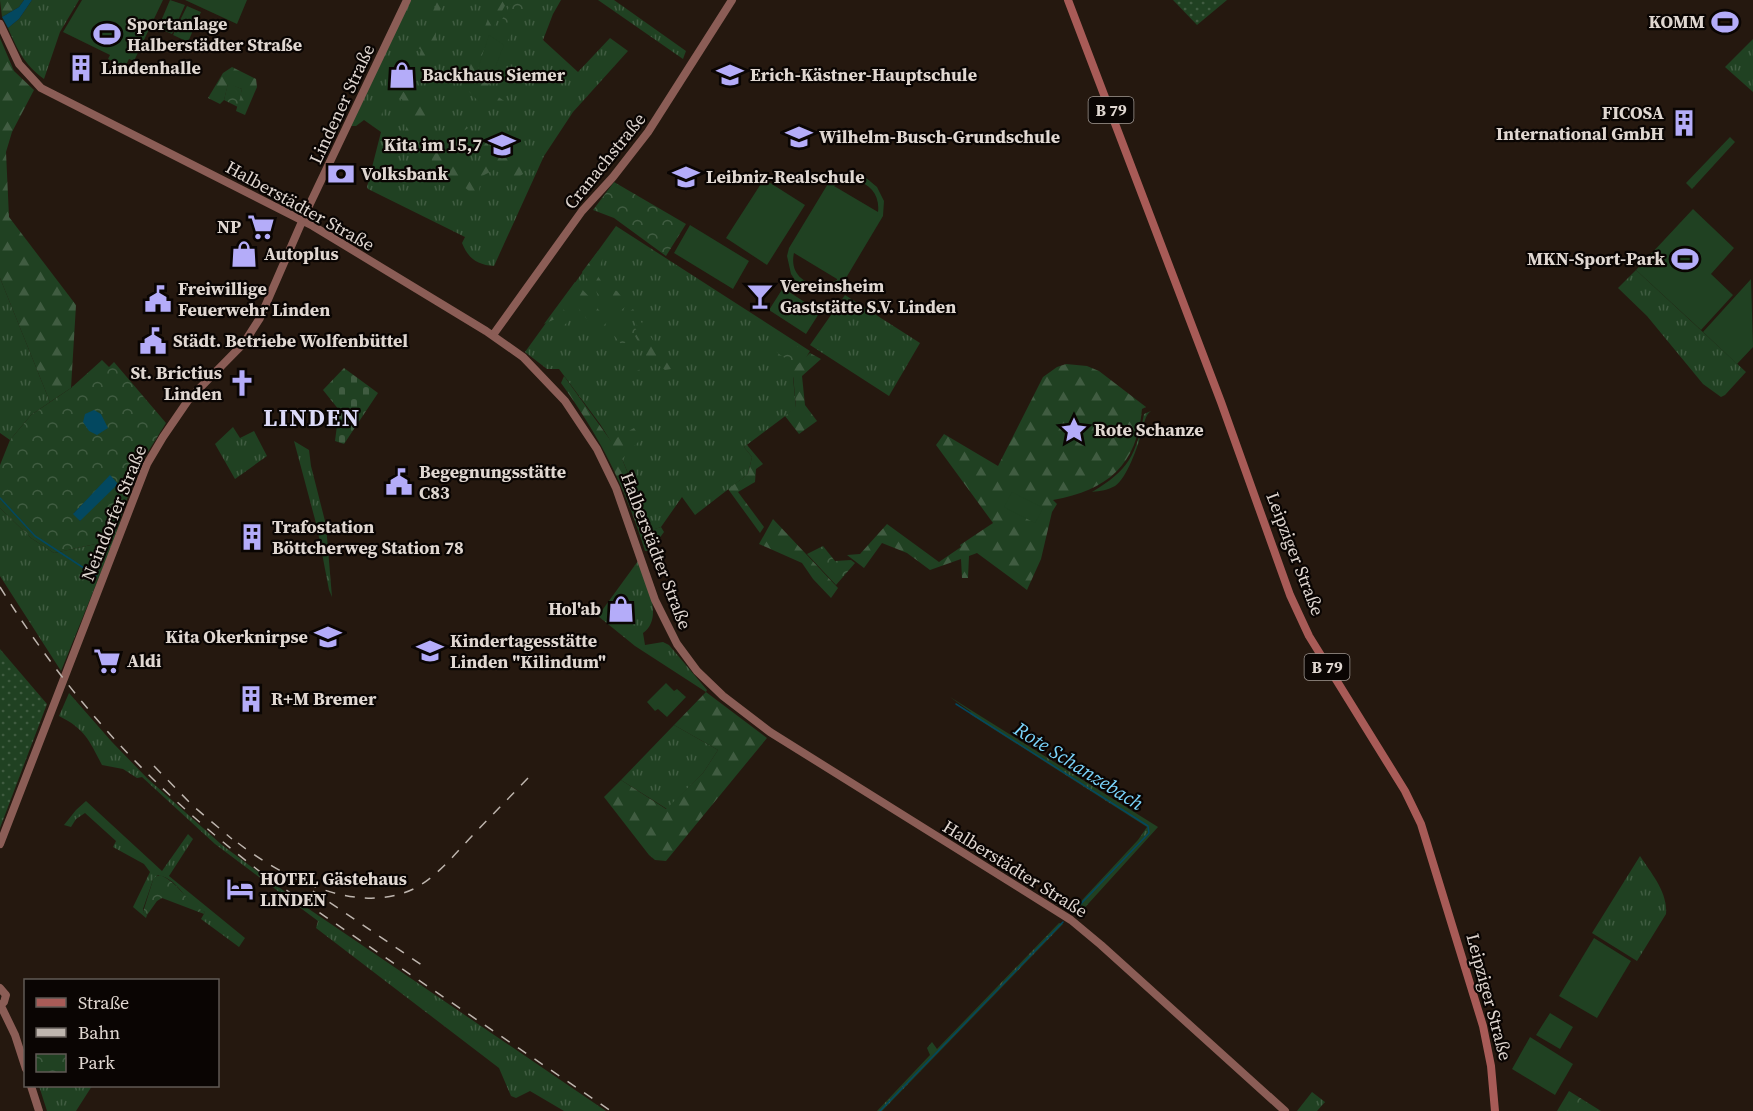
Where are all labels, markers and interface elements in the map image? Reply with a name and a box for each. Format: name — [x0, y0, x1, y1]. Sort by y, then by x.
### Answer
sports icon: KOMM — [1710, 7, 1740, 37]
place label: KOMM — [1648, 9, 1705, 34]
place label: Sportanlage Halberstädter Straße — [127, 11, 302, 57]
sports icon: Sportanlage Halberstädter Straße — [92, 19, 122, 49]
street label: Lindener Straße — [303, 40, 380, 168]
building icon: Lindenhalle — [66, 53, 96, 83]
place label: Lindenhalle — [101, 55, 201, 80]
shop icon: Backhaus Siemer — [387, 60, 417, 90]
school or university icon: Erich-Kästner-Hauptschule — [715, 60, 745, 90]
place label: Backhaus Siemer — [422, 62, 566, 87]
place label: Erich-Kästner-Hauptschule — [750, 62, 977, 87]
road number: B 79 — [1088, 97, 1134, 123]
place label: FICOSA International GmbH — [1496, 100, 1664, 146]
street label: Cranachstraße — [558, 107, 651, 214]
building icon: FICOSA International GmbH — [1669, 108, 1699, 138]
school or university icon: Wilhelm-Busch-Grundschule — [784, 122, 814, 152]
place label: Wilhelm-Busch-Grundschule — [819, 124, 1060, 149]
school or university icon: Kita im 15,7 — [487, 130, 517, 160]
place label: Kita im 15,7 — [383, 132, 482, 157]
street label: Halberstädter Straße — [221, 154, 379, 257]
bank icon: Volksbank — [326, 159, 356, 189]
place label: Volksbank — [361, 161, 448, 186]
school or university icon: Leibniz-Realschule — [671, 162, 701, 192]
place label: Leibniz-Realschule — [706, 164, 865, 189]
supermarket icon: NP — [246, 212, 276, 242]
place label: NP — [217, 214, 241, 239]
shop icon: Autoplus — [229, 239, 259, 269]
place label: Autoplus — [264, 241, 339, 266]
sports icon: MKN-Sport-Park — [1670, 244, 1700, 274]
place label: MKN-Sport-Park — [1527, 246, 1665, 271]
place label: Vereinsheim Gaststätte S.V. Linden — [780, 273, 956, 319]
place label: Freiwillige Feuerwehr Linden — [178, 276, 330, 322]
bar icon: Vereinsheim Gaststätte S.V. Linden — [745, 281, 775, 311]
public building icon: Freiwillige Feuerwehr Linden — [143, 284, 173, 314]
public building icon: Städt. Betriebe Wolfenbüttel — [138, 326, 168, 356]
place label: Städt. Betriebe Wolfenbüttel — [173, 328, 408, 353]
place label: St. Brictius Linden — [131, 360, 222, 406]
church icon: St. Brictius Linden — [227, 368, 257, 398]
district label: LINDEN — [263, 401, 361, 434]
place icon: Rote Schanze — [1059, 415, 1089, 445]
place label: Rote Schanze — [1094, 417, 1204, 442]
street label: Neindorfer Straße — [75, 441, 152, 585]
place label: Begegnungsstätte C83 — [419, 459, 566, 505]
public building icon: Begegnungsstätte C83 — [384, 467, 414, 497]
street label: Halberstädter Straße — [615, 469, 698, 633]
street label: Leipziger Straße — [1260, 488, 1331, 619]
place label: Trafostation Böttcherweg Station 78 — [272, 514, 464, 560]
building icon: Trafostation Böttcherweg Station 78 — [237, 522, 267, 552]
shop icon: Hol'ab — [606, 594, 636, 624]
place label: Hol'ab — [548, 596, 601, 621]
school or university icon: Kita Okerknirpse — [313, 622, 343, 652]
place label: Kita Okerknirpse — [165, 624, 308, 649]
place label: Kindertagesstätte Linden "Kilindum" — [450, 628, 606, 674]
school or university icon: Kindertagesstätte Linden "Kilindum" — [415, 636, 445, 666]
supermarket icon: Aldi — [92, 646, 122, 676]
place label: Aldi — [127, 648, 162, 673]
road number: B 79 — [1304, 654, 1350, 680]
building icon: R+M Bremer — [236, 684, 266, 714]
place label: R+M Bremer — [271, 686, 377, 711]
water label: Rote Schanzebach — [1008, 714, 1149, 817]
street label: Halberstädter Straße — [938, 814, 1093, 923]
place label: HOTEL Gästehaus LINDEN — [260, 866, 407, 912]
hotel icon: HOTEL Gästehaus LINDEN — [225, 874, 255, 904]
street label: Leipziger Straße — [1461, 931, 1518, 1063]
legend — [24, 979, 219, 1087]
text: Straße — [78, 990, 129, 1015]
text: Bahn — [78, 1020, 120, 1045]
text: Park — [78, 1050, 115, 1075]

